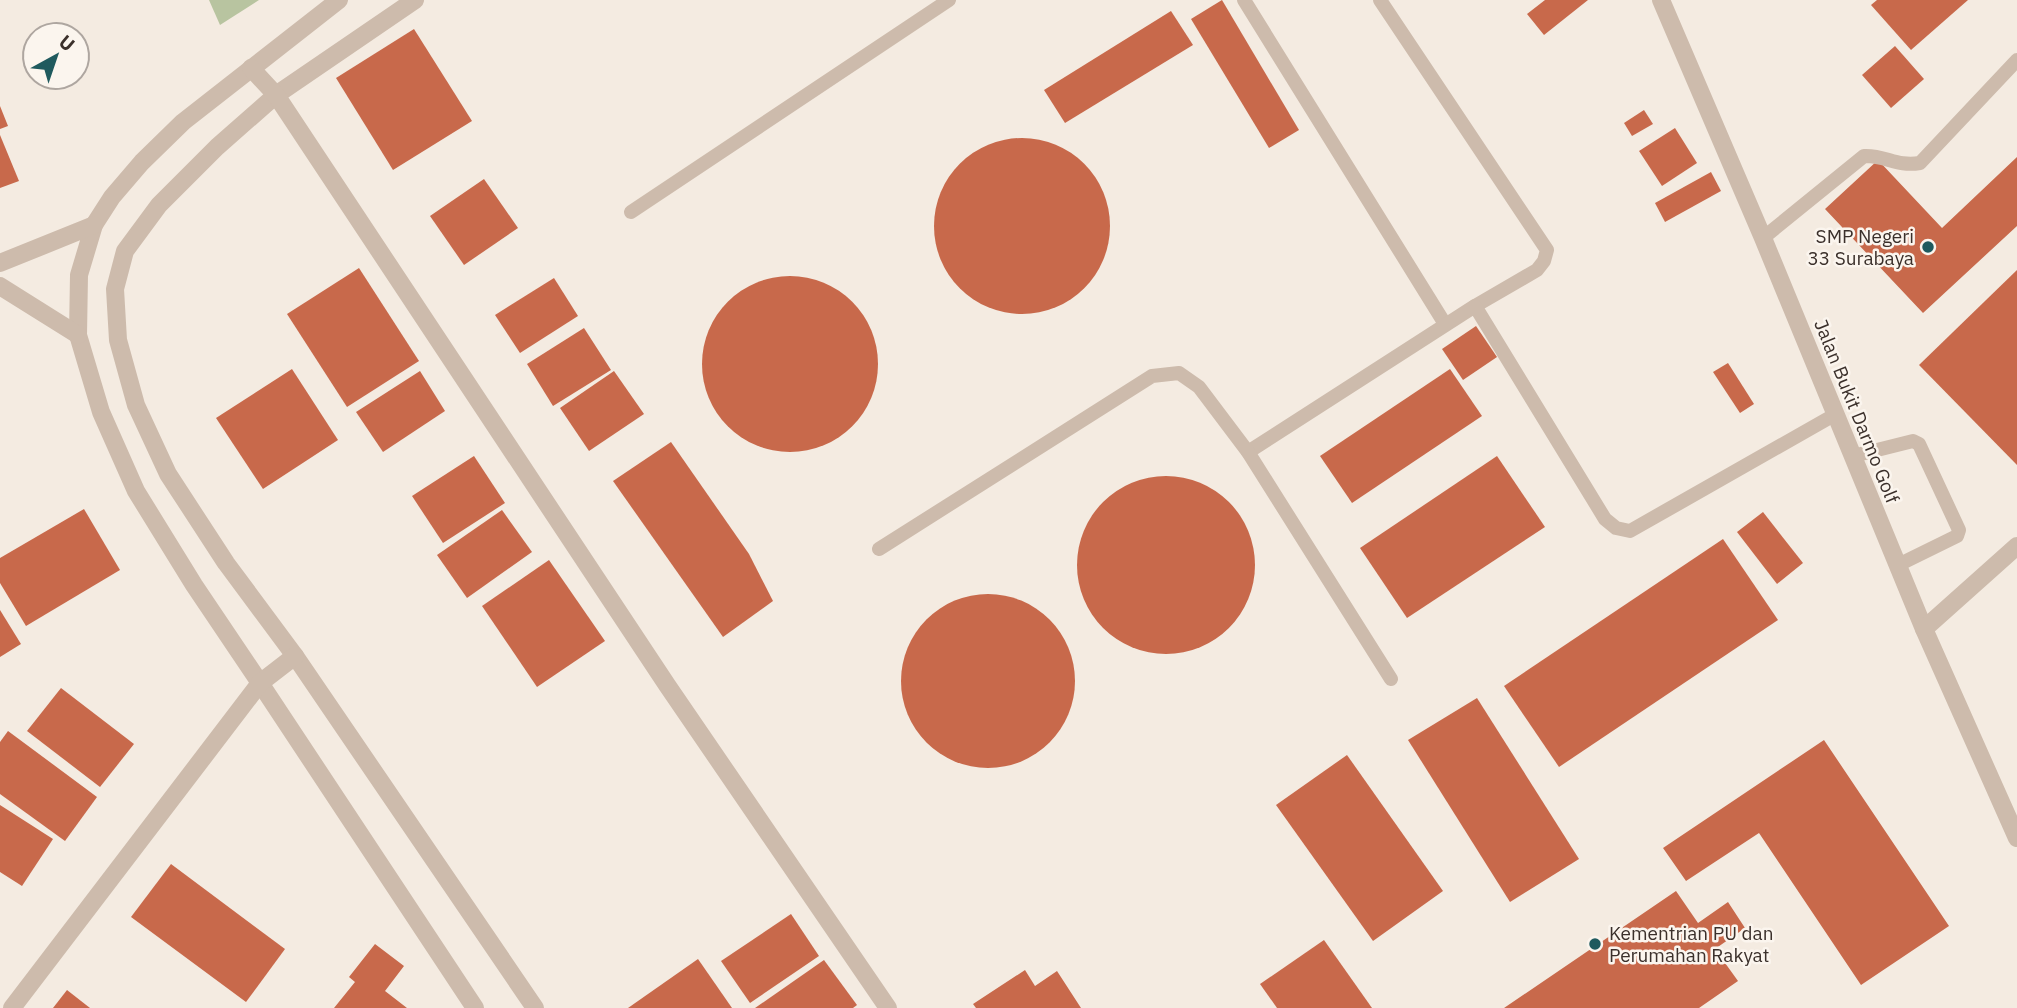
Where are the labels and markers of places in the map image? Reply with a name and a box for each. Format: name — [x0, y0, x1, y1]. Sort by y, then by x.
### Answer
place label: SMP Negeri 33 Surabaya — [1807, 224, 1914, 270]
marker: SMP Negeri 33 Surabaya — [1920, 239, 1936, 255]
place label: Kementrian PU dan Perumahan Rakyat — [1609, 921, 1773, 967]
marker: Kementrian PU dan Perumahan Rakyat — [1587, 936, 1603, 952]

